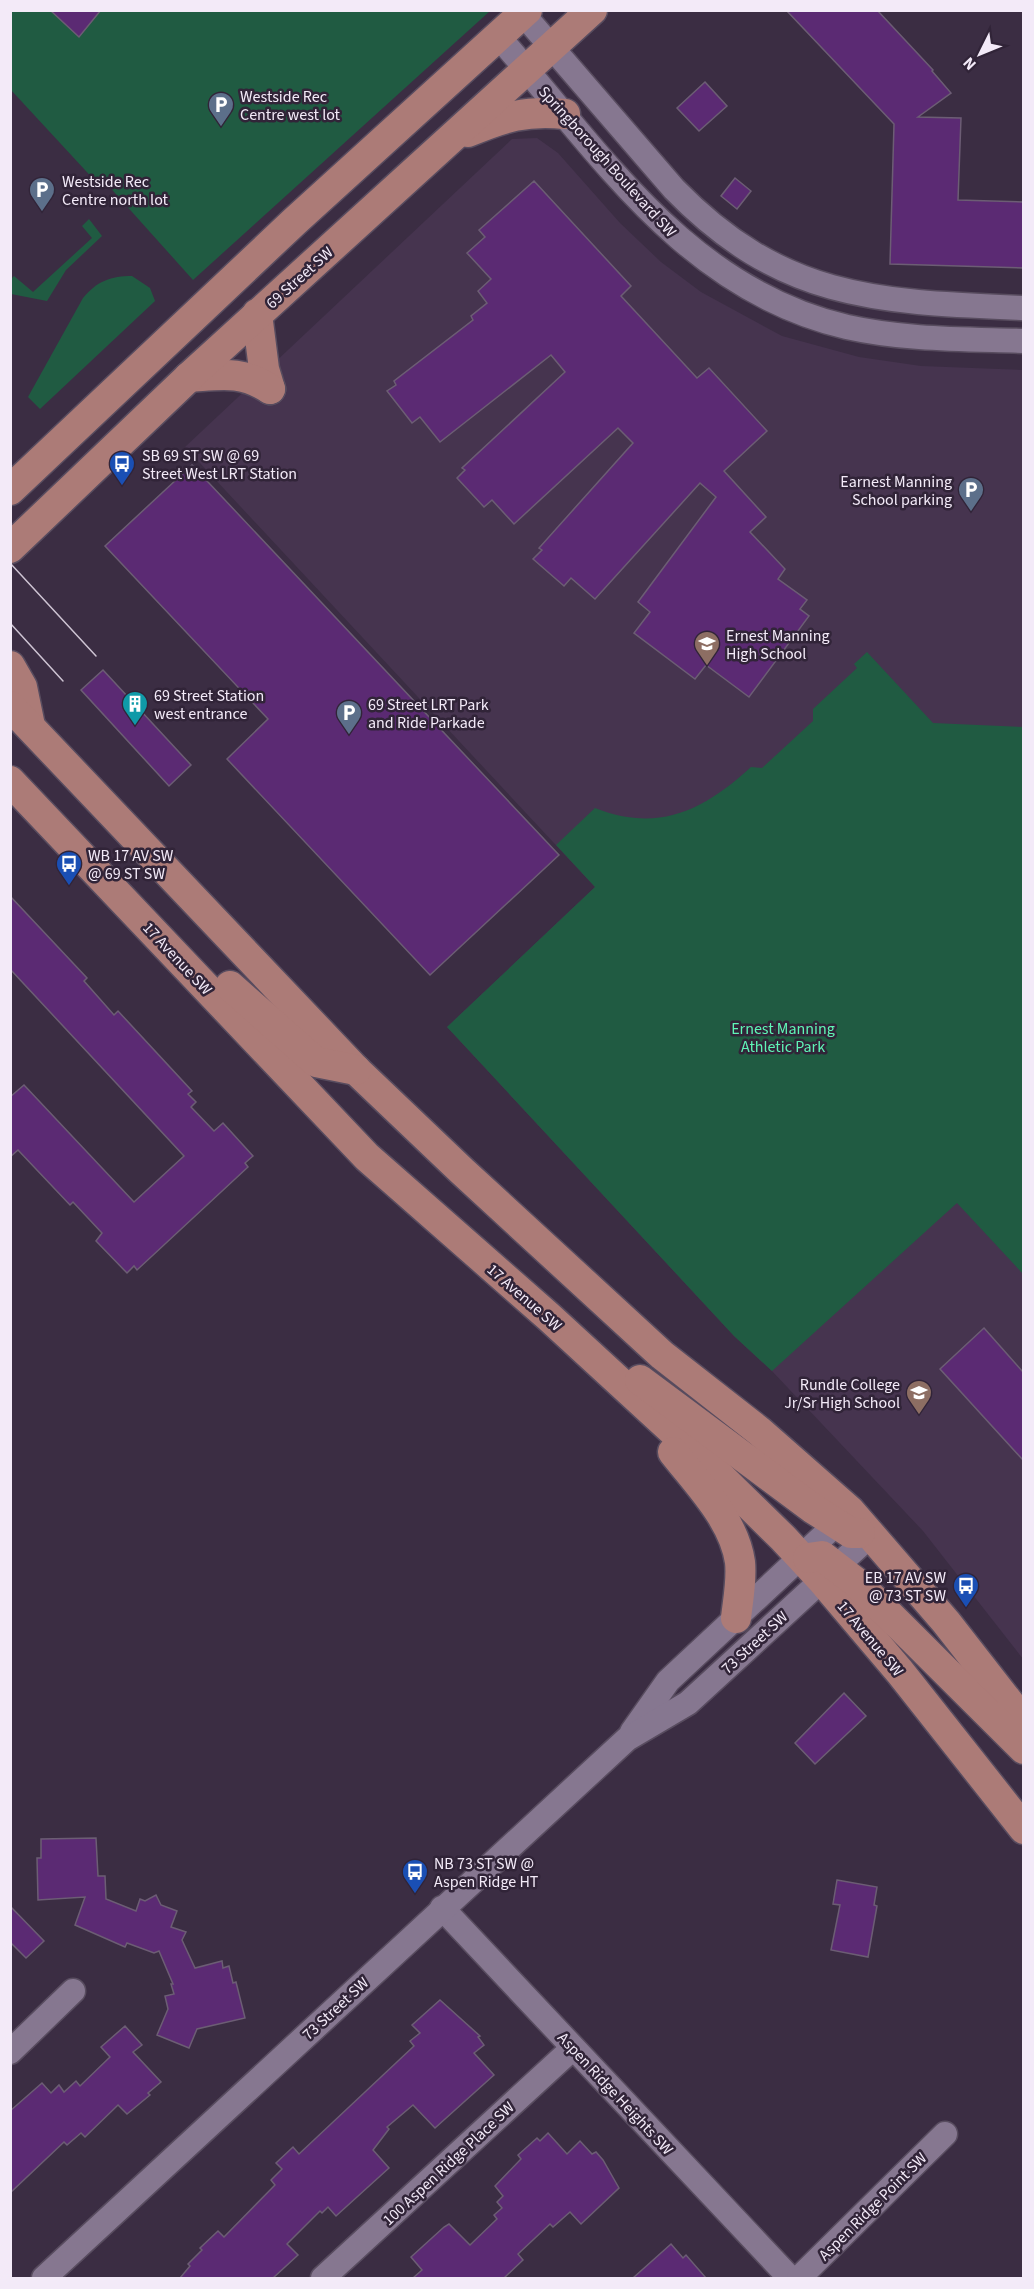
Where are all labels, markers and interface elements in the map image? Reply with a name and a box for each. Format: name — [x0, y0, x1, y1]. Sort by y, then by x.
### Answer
north arrow — [950, 24, 1010, 84]
text: N — [958, 52, 981, 75]
street label: Springborough Boulevard SW — [533, 81, 682, 242]
place label: Westside Rec Centre west lot — [240, 86, 341, 126]
parking icon: Westside Rec Centre west lot — [206, 90, 236, 128]
place label: Westside Rec Centre north lot — [62, 171, 169, 211]
parking icon: Westside Rec Centre north lot — [27, 175, 57, 213]
street label: 69 Street SW — [261, 241, 338, 314]
place label: SB 69 ST SW @ 69 Street West LRT Station — [142, 445, 297, 485]
bus stop icon: SB 69 ST SW @ 69 Street West LRT Station — [107, 449, 137, 487]
place label: Earnest Manning School parking — [840, 471, 952, 511]
parking icon: Earnest Manning School parking — [956, 475, 986, 513]
place label: Ernest Manning High School — [726, 625, 830, 665]
school or university icon: Ernest Manning High School — [692, 629, 722, 667]
place label: 69 Street Station west entrance — [154, 685, 264, 725]
building icon: 69 Street Station west entrance — [120, 689, 150, 727]
place label: 69 Street LRT Park and Ride Parkade — [368, 694, 489, 734]
parking icon: 69 Street LRT Park and Ride Parkade — [334, 698, 364, 736]
place label: WB 17 AV SW @ 69 ST SW — [88, 845, 174, 885]
bus stop icon: WB 17 AV SW @ 69 ST SW — [54, 849, 84, 887]
street label: 17 Avenue SW — [138, 917, 217, 1000]
park label: Ernest Manning Athletic Park — [731, 1018, 835, 1058]
street label: 17 Avenue SW — [482, 1259, 567, 1337]
place label: Rundle College Jr/Sr High School — [784, 1374, 900, 1414]
school or university icon: Rundle College Jr/Sr High School — [904, 1378, 934, 1416]
place label: EB 17 AV SW @ 73 ST SW — [865, 1567, 946, 1607]
bus stop icon: EB 17 AV SW @ 73 ST SW — [951, 1571, 981, 1609]
street label: 17 Avenue SW — [832, 1596, 909, 1682]
street label: 73 Street SW — [717, 1606, 793, 1679]
place label: NB 73 ST SW @ Aspen Ridge HT — [434, 1853, 539, 1893]
bus stop icon: NB 73 ST SW @ Aspen Ridge HT — [400, 1857, 430, 1895]
street label: 73 Street SW — [298, 1972, 374, 2045]
street label: Aspen Ridge Heights SW — [552, 2027, 678, 2160]
street label: 100 Aspen Ridge Place SW — [378, 2096, 520, 2231]
street label: Aspen Ridge Point SW — [814, 2147, 932, 2266]

